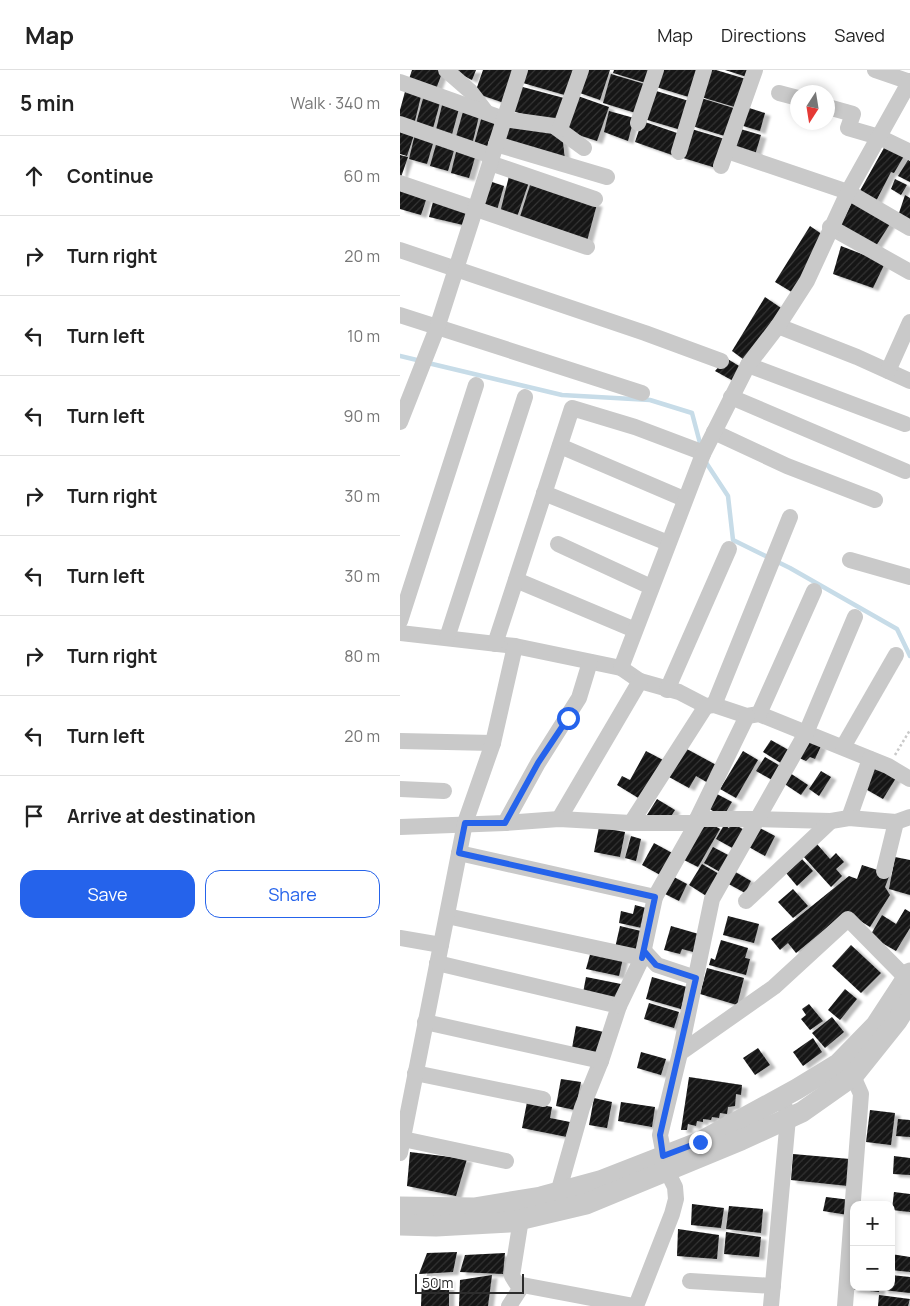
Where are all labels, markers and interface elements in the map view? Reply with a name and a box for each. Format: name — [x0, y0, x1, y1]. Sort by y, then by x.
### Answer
text: Map — [25, 18, 74, 51]
text: Map — [657, 23, 693, 47]
text: Directions — [721, 23, 806, 47]
text: Saved — [834, 23, 885, 47]
north arrow — [790, 85, 835, 130]
text: 5 min — [20, 89, 74, 117]
text: Walk · 340 m — [290, 92, 380, 114]
icon: ahead — [20, 162, 48, 190]
text: Continue — [67, 163, 153, 189]
text: 60 m — [344, 165, 380, 187]
icon: right — [20, 242, 48, 270]
text: Turn right — [67, 243, 157, 269]
text: 20 m — [344, 245, 380, 267]
icon: left — [20, 322, 48, 350]
text: Turn left — [67, 323, 145, 349]
text: 10 m — [347, 325, 380, 347]
icon: left — [20, 402, 48, 430]
text: Turn left — [67, 403, 145, 429]
text: 90 m — [344, 405, 380, 427]
icon: right — [20, 482, 48, 510]
text: Turn right — [67, 483, 157, 509]
text: 30 m — [345, 485, 380, 507]
icon: left — [20, 562, 48, 590]
text: Turn left — [67, 563, 145, 589]
text: 30 m — [345, 565, 380, 587]
icon: right — [20, 642, 48, 670]
text: Turn right — [67, 643, 157, 669]
text: 80 m — [344, 645, 380, 667]
route start — [557, 707, 580, 730]
icon: left — [20, 722, 48, 750]
text: Turn left — [67, 723, 145, 749]
text: 20 m — [344, 725, 380, 747]
icon: arrive — [20, 802, 48, 830]
text: Arrive at destination — [67, 803, 256, 829]
button: Save — [20, 870, 195, 918]
button: Share — [205, 870, 380, 918]
route end — [689, 1131, 712, 1154]
map controls — [850, 1201, 895, 1291]
button: + — [850, 1201, 895, 1246]
button: − — [850, 1246, 895, 1291]
scale bar — [415, 1271, 524, 1294]
text: 50 m — [422, 1273, 453, 1292]

